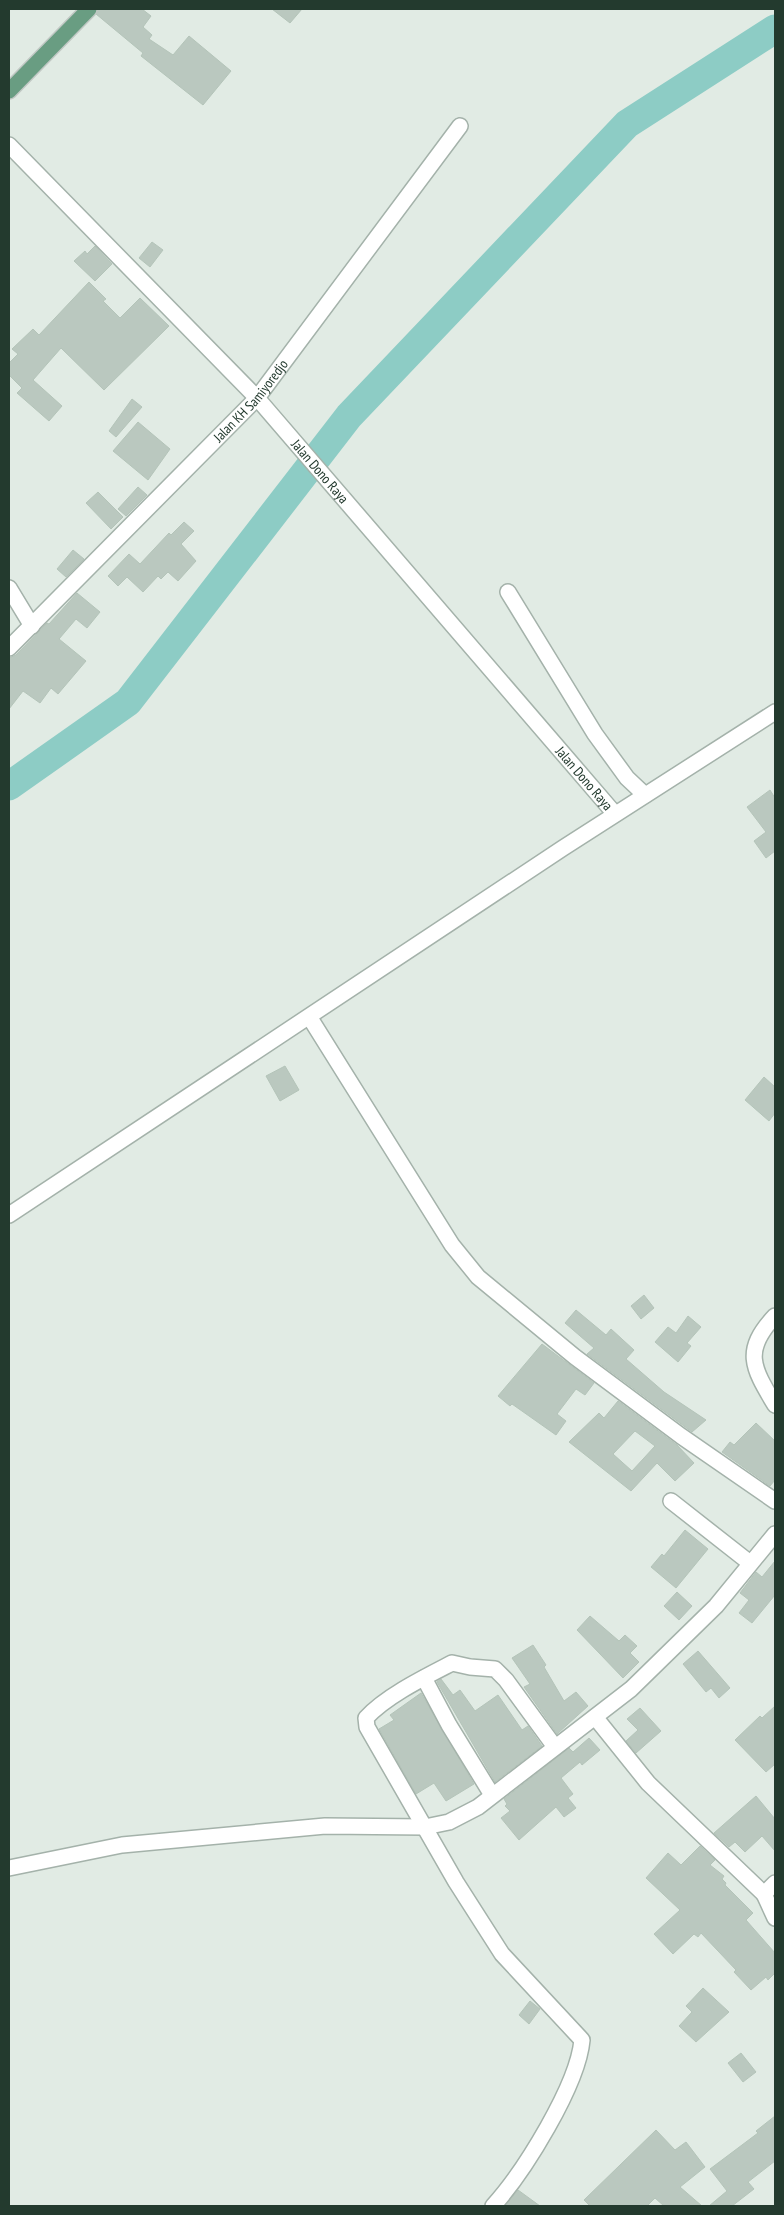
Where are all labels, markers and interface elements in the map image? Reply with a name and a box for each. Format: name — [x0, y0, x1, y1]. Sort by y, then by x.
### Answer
street label: Jalan KH Samiyoredjo — [209, 356, 292, 446]
street label: Jalan Dono Raya — [287, 435, 353, 507]
street label: Jalan Dono Raya — [551, 742, 617, 814]

